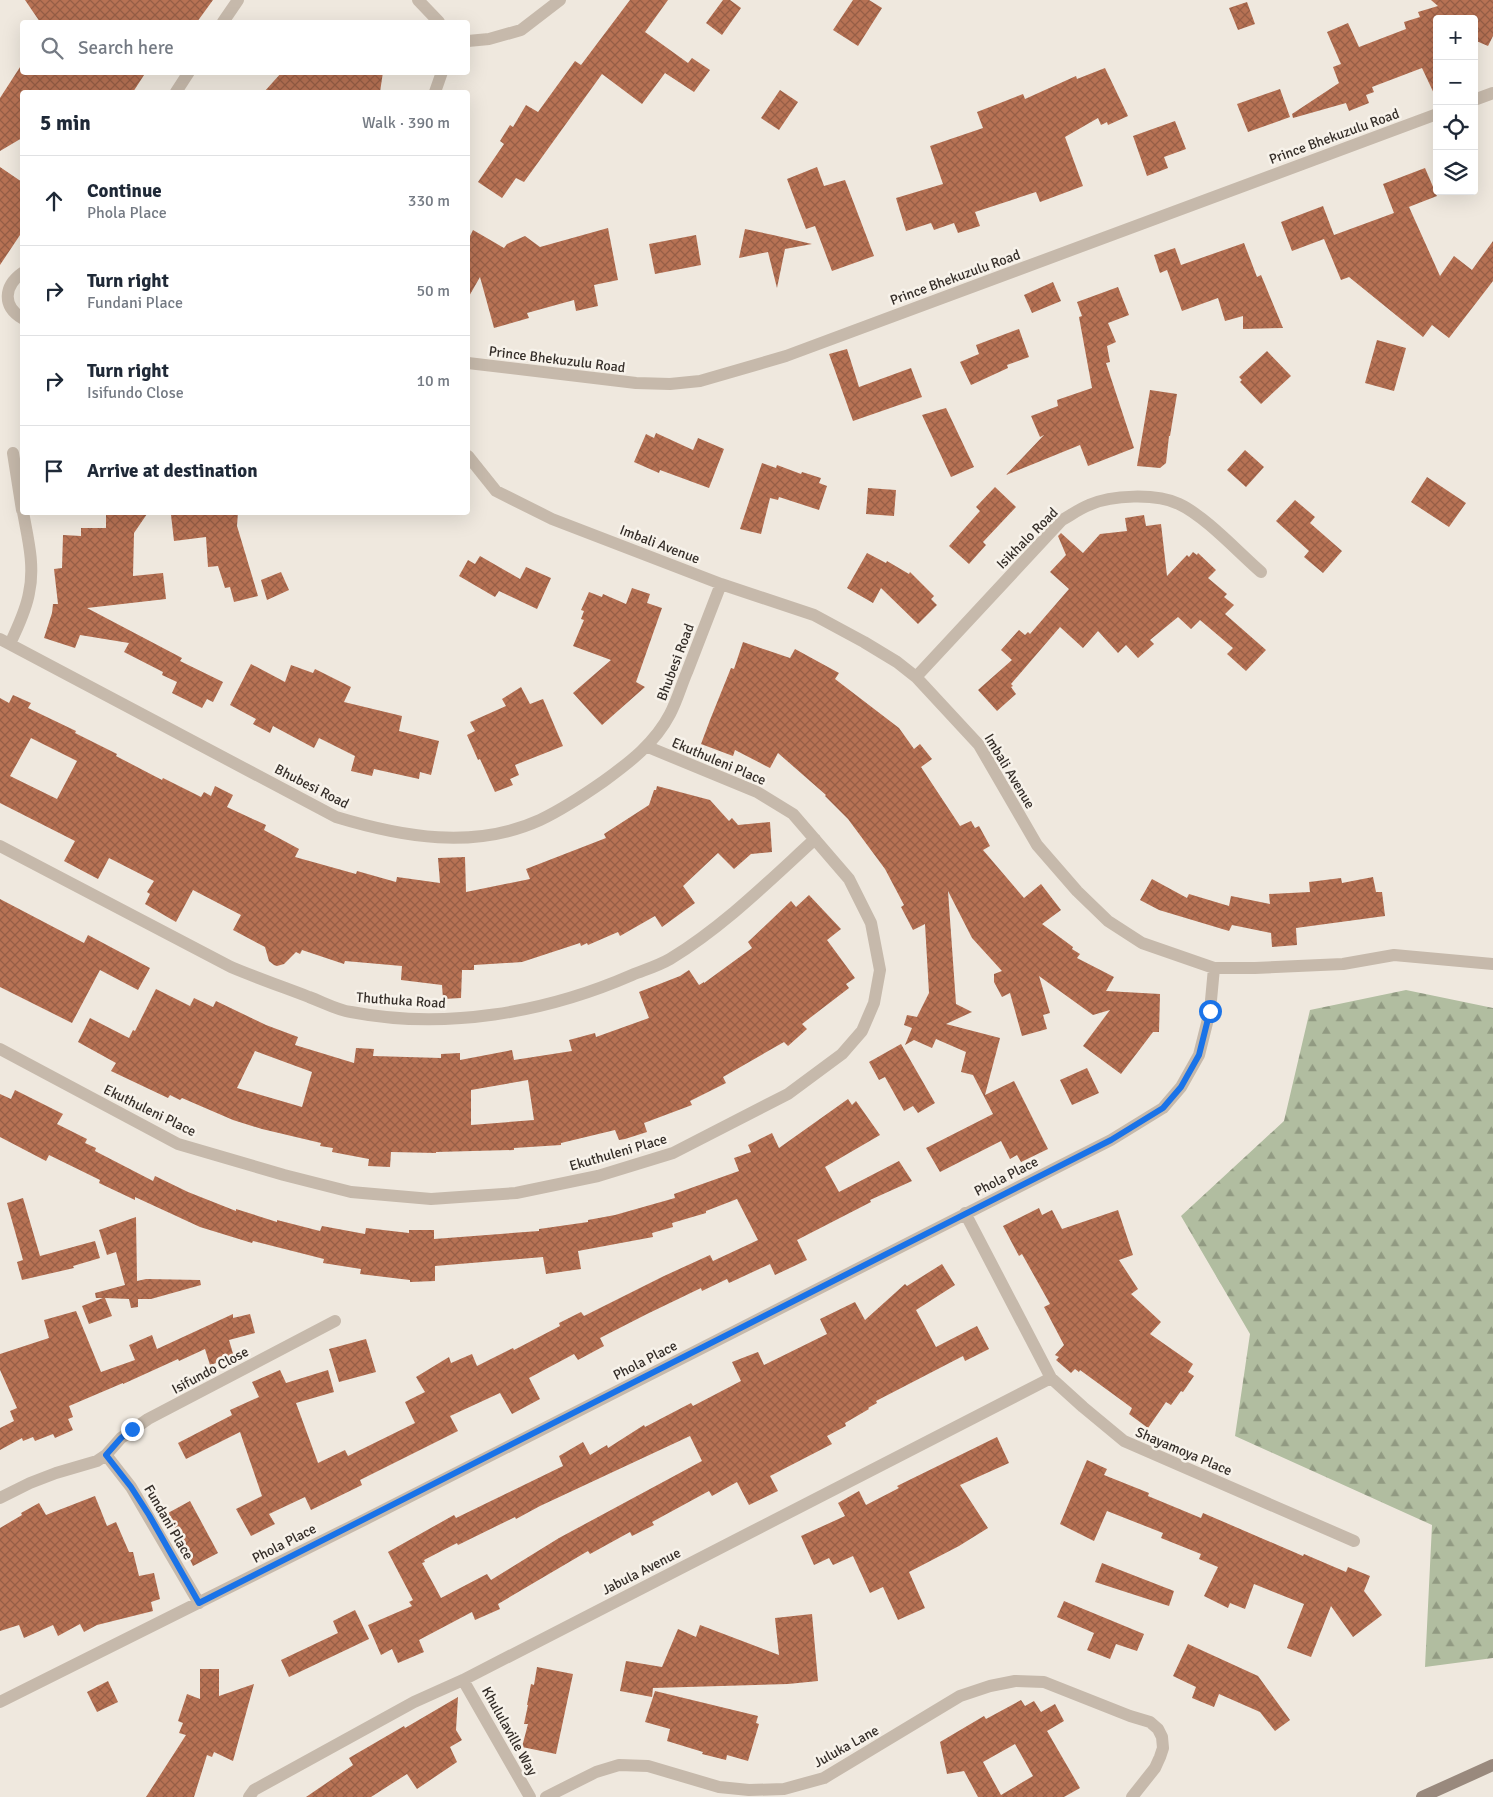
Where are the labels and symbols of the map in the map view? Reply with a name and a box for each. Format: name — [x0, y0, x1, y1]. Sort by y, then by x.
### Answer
street label: Prince Bhekuzulu Road — [1267, 105, 1402, 168]
street label: Prince Bhekuzulu Road — [888, 246, 1023, 309]
street label: Prince Bhekuzulu Road — [488, 343, 626, 376]
street label: Isikhalo Road — [993, 504, 1062, 573]
street label: Imbali Avenue — [617, 521, 702, 568]
street label: Bhubesi Road — [653, 621, 698, 703]
street label: Imbali Avenue — [981, 731, 1039, 812]
street label: Ekuthuleni Place — [669, 734, 768, 789]
street label: Bhubesi Road — [272, 760, 352, 812]
street label: Thuthuka Road — [356, 989, 446, 1012]
route start — [1199, 1000, 1222, 1023]
street label: Ekuthuleni Place — [101, 1081, 199, 1140]
street label: Ekuthuleni Place — [567, 1130, 669, 1175]
street label: Phola Place — [971, 1153, 1041, 1200]
street label: Phola Place — [610, 1337, 680, 1384]
street label: Isifundo Close — [169, 1343, 252, 1398]
route end — [121, 1418, 144, 1441]
street label: Shayamoya Place — [1133, 1423, 1235, 1479]
street label: Fundani Place — [140, 1482, 197, 1563]
street label: Phola Place — [249, 1520, 319, 1567]
street label: Jabula Avenue — [599, 1544, 683, 1599]
street label: Khululaville Way — [478, 1684, 541, 1779]
street label: Juluka Lane — [811, 1722, 882, 1771]

